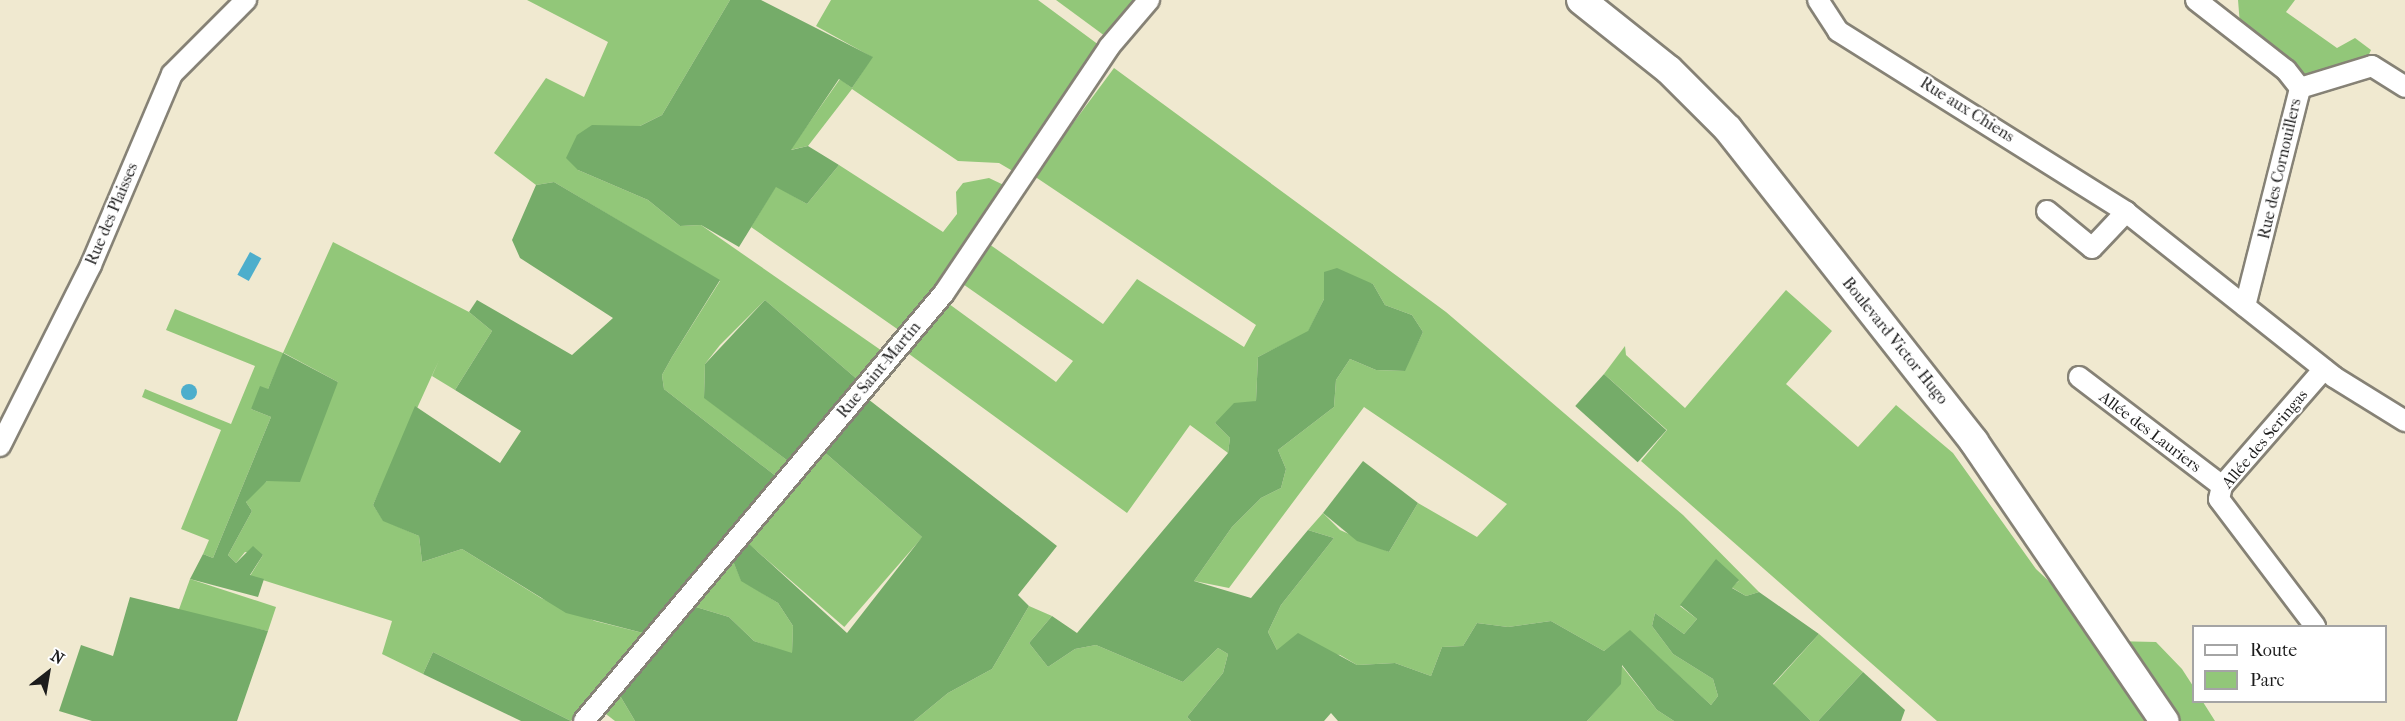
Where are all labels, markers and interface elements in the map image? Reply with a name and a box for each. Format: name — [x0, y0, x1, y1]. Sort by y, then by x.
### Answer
street label: Rue aux Chiens — [1916, 73, 2018, 147]
street label: Rue des Cornouillers — [2255, 97, 2305, 241]
street label: Rue des Plaisses — [82, 160, 142, 268]
street label: Boulevard Victor Hugo — [1838, 274, 1952, 408]
street label: Rue Saint-Martin — [833, 318, 925, 422]
street label: Allée des Seringas — [2218, 386, 2312, 492]
street label: Allée des Lauriers — [2095, 387, 2205, 477]
legend — [2192, 625, 2387, 703]
text: Route — [2250, 640, 2297, 661]
north arrow — [18, 643, 78, 703]
text: N — [47, 646, 68, 668]
text: Parc — [2250, 670, 2285, 691]

